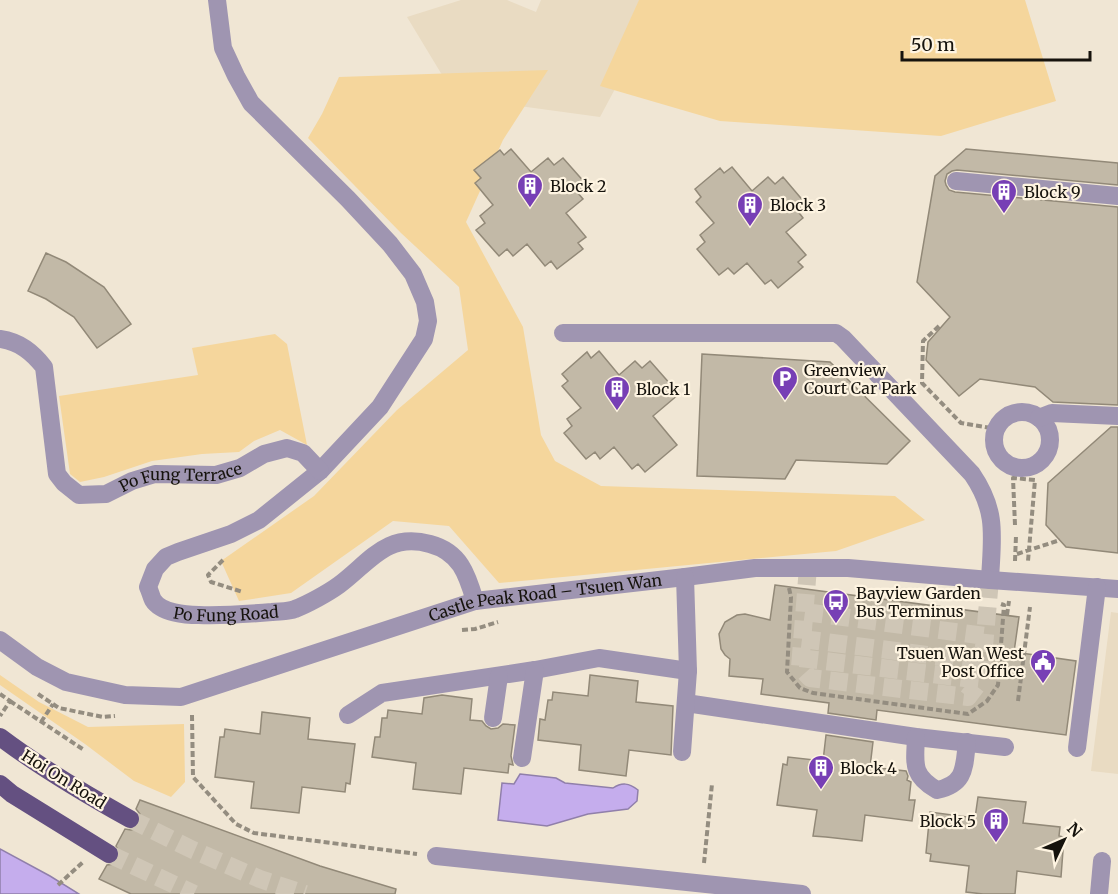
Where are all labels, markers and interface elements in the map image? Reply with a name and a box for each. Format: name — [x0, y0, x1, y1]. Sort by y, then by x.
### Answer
scale bar — [902, 24, 1090, 62]
text: 50 m — [911, 33, 955, 56]
building icon: Block 2 — [515, 171, 545, 209]
place label: Block 2 — [550, 176, 607, 196]
building icon: Block 9 — [989, 177, 1019, 215]
place label: Block 9 — [1024, 182, 1081, 202]
building icon: Block 3 — [735, 190, 765, 228]
place label: Block 3 — [770, 195, 826, 215]
place label: Greenview Court Car Park — [804, 360, 917, 398]
parking icon: Greenview Court Car Park — [770, 364, 800, 402]
building icon: Block 1 — [602, 374, 632, 412]
place label: Block 1 — [636, 379, 690, 399]
street label: Po Fung Terrace — [116, 458, 244, 496]
street label: Castle Peak Road – Tsuen Wan — [426, 570, 663, 626]
place label: Bayview Garden Bus Terminus — [856, 583, 981, 621]
bus stop icon: Bayview Garden Bus Terminus — [821, 587, 851, 625]
street label: Po Fung Road — [172, 601, 280, 625]
place label: Tsuen Wan West Post Office — [897, 643, 1025, 681]
public building icon: Tsuen Wan West Post Office — [1028, 647, 1058, 685]
street label: Hoi On Road — [18, 745, 110, 813]
building icon: Block 4 — [806, 753, 836, 791]
place label: Block 4 — [840, 758, 897, 778]
building icon: Block 5 — [981, 806, 1011, 844]
north arrow — [1034, 810, 1094, 870]
place label: Block 5 — [920, 811, 976, 831]
text: N — [1063, 818, 1087, 841]

